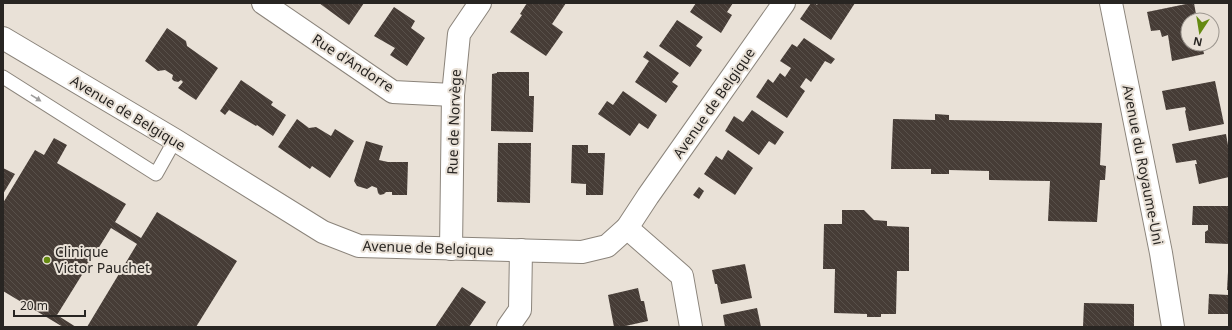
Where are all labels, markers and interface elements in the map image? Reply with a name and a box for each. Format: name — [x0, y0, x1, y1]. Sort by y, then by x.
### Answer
north arrow — [1180, 12, 1220, 52]
street label: Rue d'Andorre — [309, 29, 398, 96]
text: N — [1192, 34, 1204, 51]
street label: Avenue de Belgique — [668, 44, 759, 162]
street label: Rue de Norvège — [442, 69, 465, 175]
street label: Avenue de Belgique — [67, 71, 189, 154]
street label: Avenue du Royaume-Uni — [1119, 83, 1168, 246]
one-way arrow — [30, 94, 42, 101]
street label: Avenue de Belgique — [362, 236, 494, 259]
place label: Clinique Victor Pauchet — [55, 242, 150, 277]
marker: Clinique Victor Pauchet — [42, 255, 52, 265]
scale bar — [14, 292, 85, 318]
text: 20 m — [20, 297, 48, 314]

